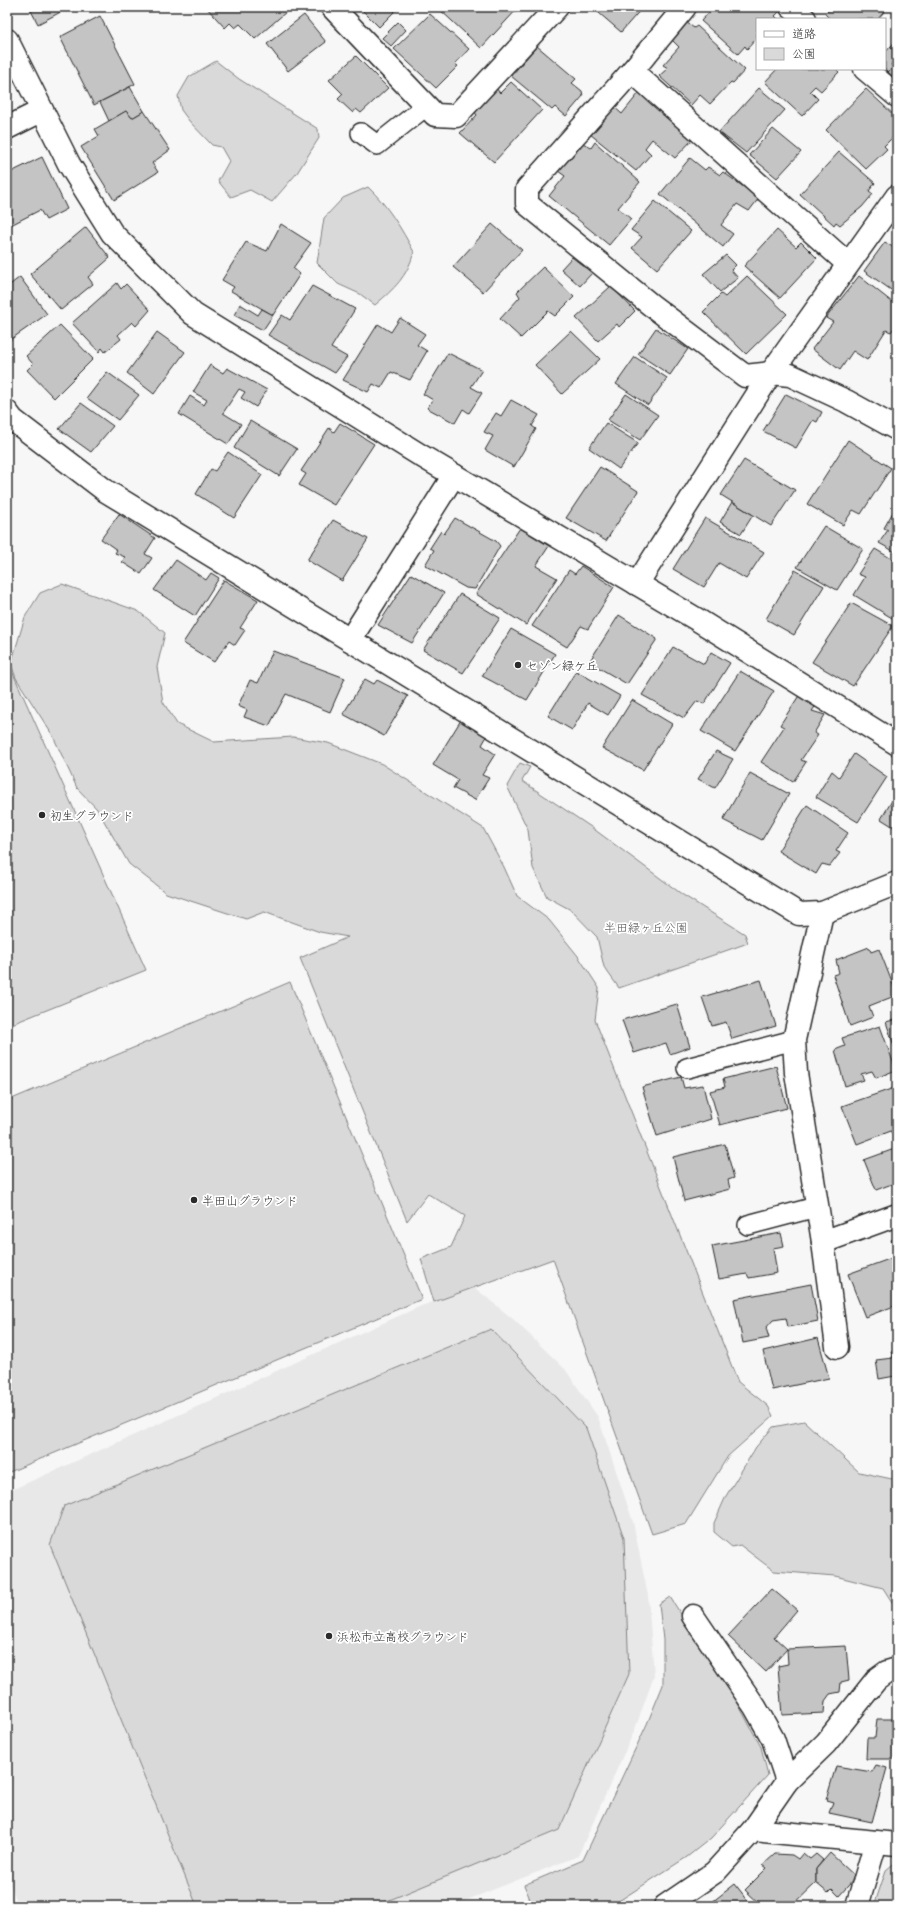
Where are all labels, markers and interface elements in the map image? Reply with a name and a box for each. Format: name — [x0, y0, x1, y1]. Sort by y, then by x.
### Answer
legend — [756, 18, 886, 70]
text: 道路 — [792, 25, 816, 42]
text: 公園 — [792, 45, 816, 62]
place label: セゾン緑ケ丘 — [526, 657, 598, 674]
marker: セゾン緑ケ丘 — [513, 660, 523, 670]
place label: 初生グラウンド — [50, 807, 134, 824]
marker: 初生グラウンド — [37, 810, 47, 820]
park label: 半田緑ヶ丘公園 — [604, 919, 688, 936]
place label: 半田山グラウンド — [202, 1192, 298, 1209]
marker: 半田山グラウンド — [189, 1195, 199, 1205]
place label: 浜松市立高校グラウンド — [337, 1628, 469, 1645]
marker: 浜松市立高校グラウンド — [324, 1631, 334, 1641]

